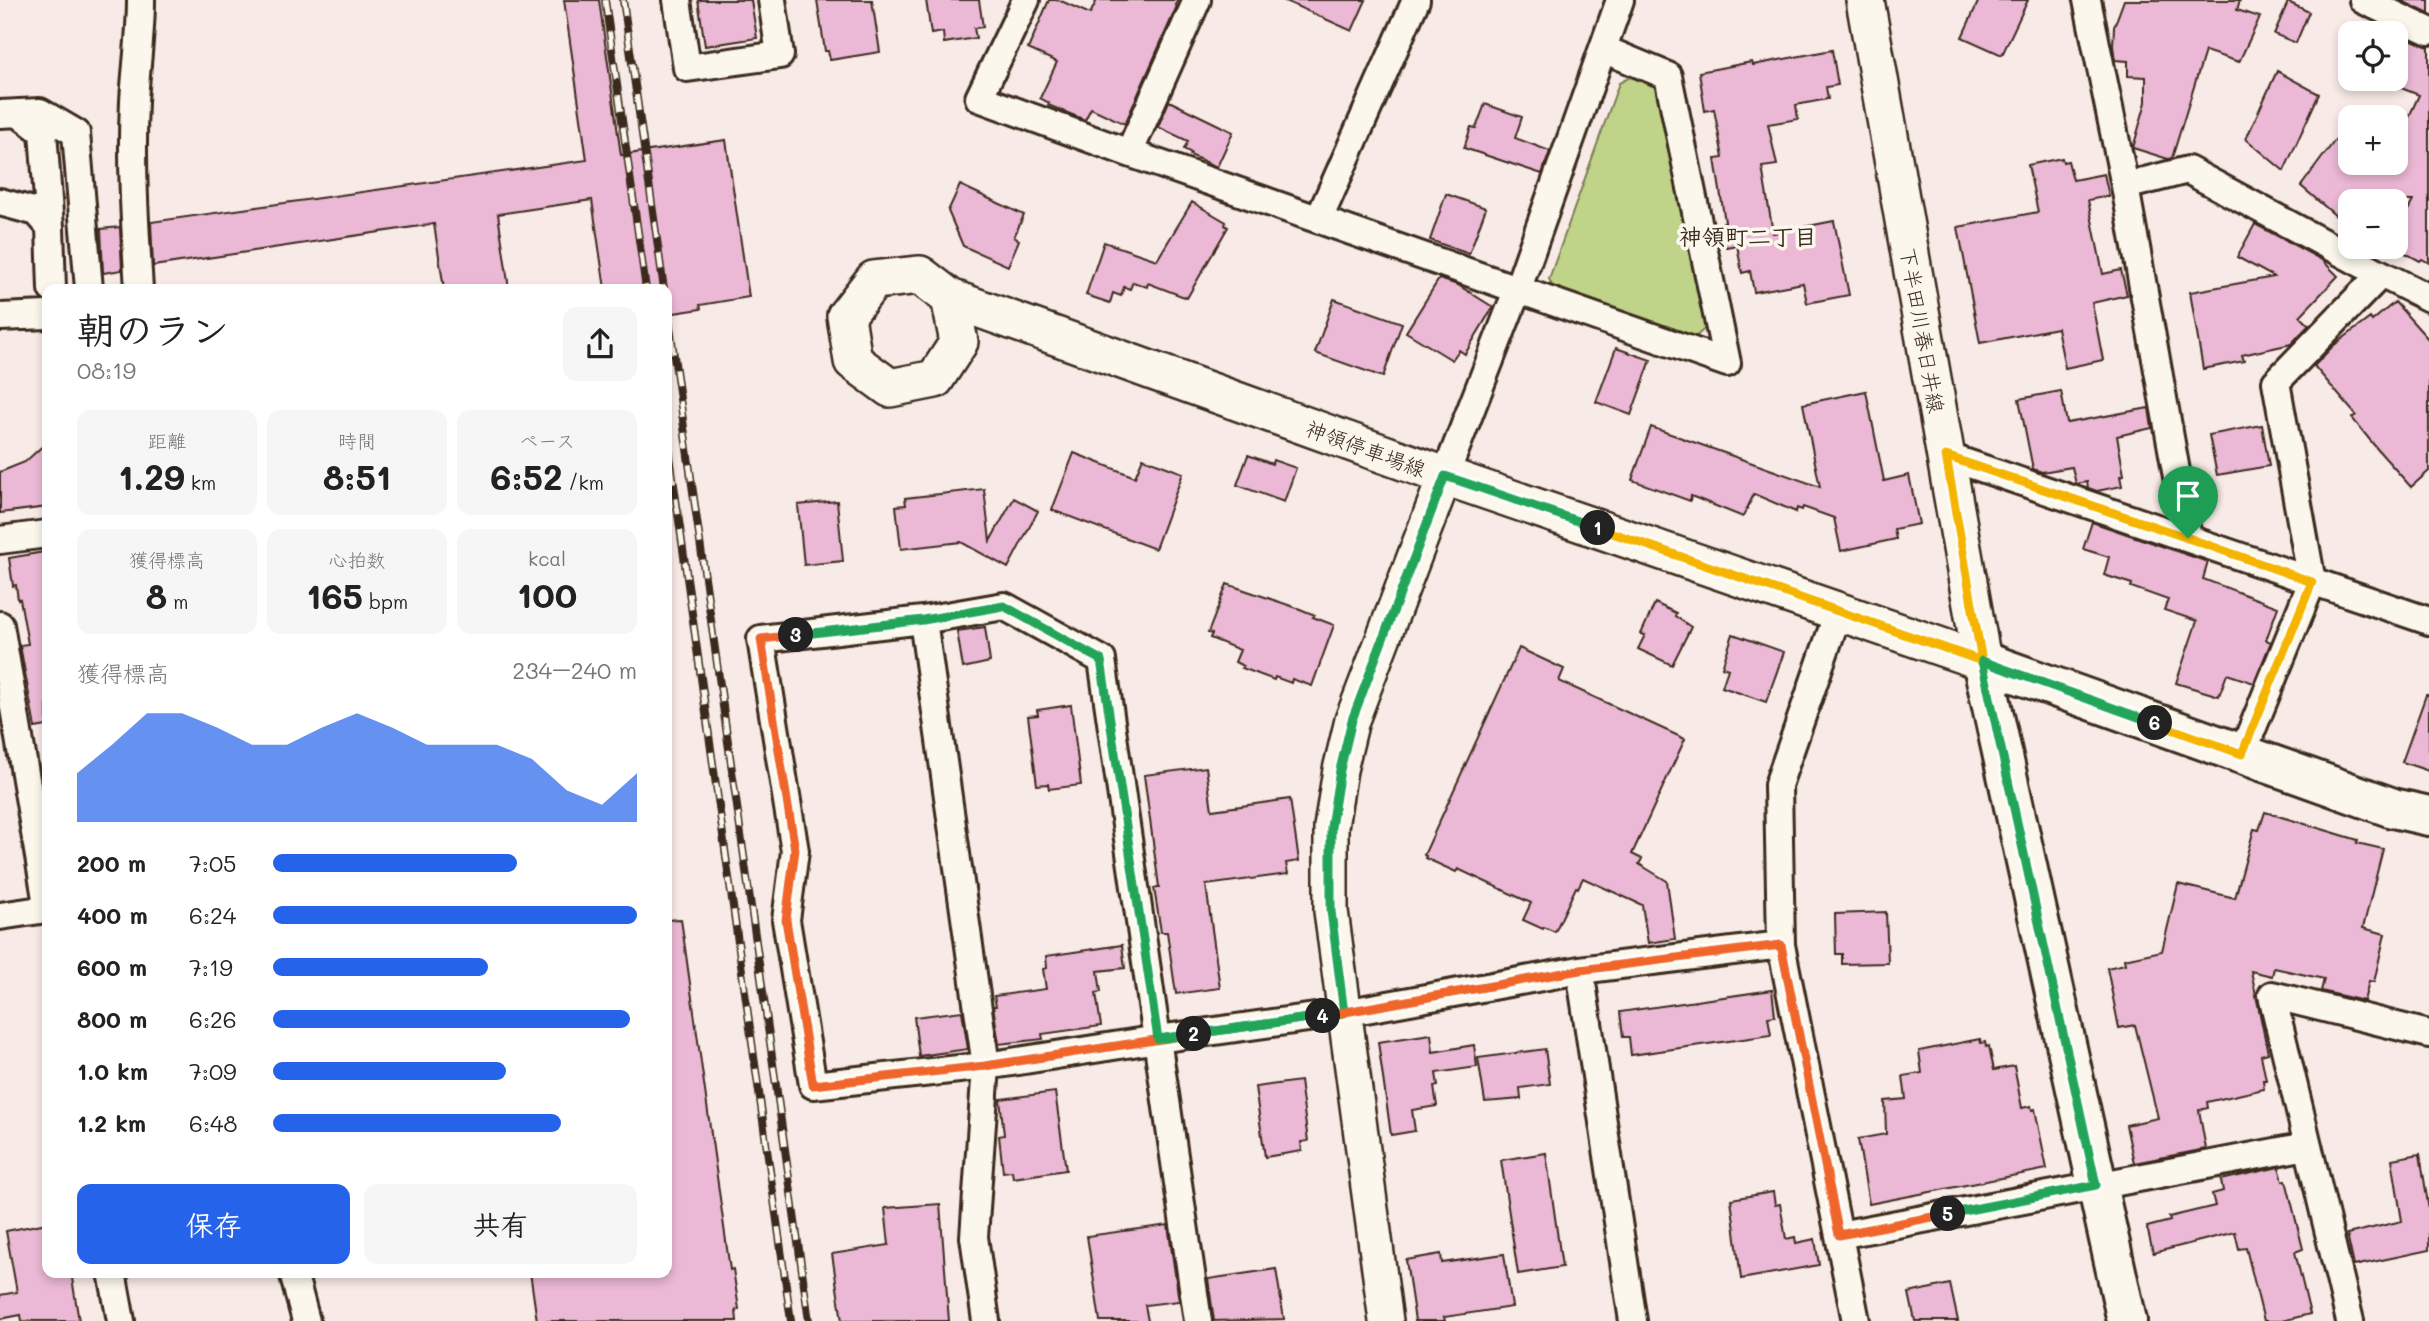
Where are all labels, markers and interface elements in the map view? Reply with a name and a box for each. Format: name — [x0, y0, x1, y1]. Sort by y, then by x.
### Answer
map controls — [2338, 21, 2408, 259]
button: locate — [2338, 21, 2408, 91]
button: + — [2338, 105, 2408, 175]
button: − — [2338, 189, 2408, 259]
district label: 神領町二丁目 — [1679, 221, 1817, 251]
street label: 下半田川春日井線 — [1895, 245, 1951, 415]
text: 朝のラン — [77, 304, 229, 354]
button: share — [563, 307, 637, 381]
text: 08:19 — [77, 355, 136, 385]
street label: 神領停車場線 — [1302, 414, 1430, 482]
text: 距離 — [148, 428, 186, 453]
text: 時間 — [338, 428, 376, 453]
text: ペース — [519, 428, 575, 453]
text: 1.29 — [118, 453, 185, 499]
text: 8:51 — [323, 453, 391, 499]
text: 6:52 — [490, 453, 562, 499]
pin — [2158, 466, 2218, 538]
text: km — [185, 470, 216, 495]
text: /km — [562, 470, 604, 495]
icon: arrive — [2169, 477, 2207, 515]
pin: 1 — [1580, 510, 1616, 546]
text: 1 — [1593, 515, 1602, 540]
text: kcal — [528, 546, 566, 571]
text: 獲得標高 — [129, 547, 205, 572]
text: 心拍数 — [328, 547, 386, 572]
text: 100 — [517, 571, 577, 617]
text: 8 — [146, 572, 167, 618]
text: 165 — [306, 572, 363, 618]
text: m — [167, 589, 188, 614]
text: bpm — [363, 589, 408, 614]
pin: 3 — [778, 618, 814, 652]
text: 3 — [790, 622, 801, 647]
text: 234–240 m — [512, 655, 637, 685]
text: 獲得標高 — [77, 658, 169, 688]
pin: 6 — [2138, 706, 2172, 740]
text: 6 — [2149, 710, 2160, 735]
text: 200 m — [77, 848, 146, 878]
text: 7:05 — [189, 848, 237, 878]
text: 400 m — [77, 900, 148, 930]
text: 6:24 — [189, 900, 236, 930]
text: 600 m — [77, 952, 147, 982]
text: 7:19 — [189, 952, 233, 982]
pin: 4 — [1306, 998, 1340, 1034]
text: 4 — [1316, 1003, 1329, 1028]
text: 800 m — [77, 1004, 147, 1034]
text: 6:26 — [189, 1004, 237, 1034]
pin: 2 — [1176, 1016, 1212, 1052]
text: 2 — [1188, 1021, 1199, 1046]
text: 1.0 km — [77, 1056, 148, 1086]
text: 7:09 — [189, 1056, 237, 1086]
text: 1.2 km — [77, 1108, 146, 1138]
text: 6:48 — [189, 1108, 237, 1138]
button: 保存 — [77, 1184, 350, 1264]
button: 共有 — [364, 1184, 637, 1264]
pin: 5 — [1930, 1196, 1966, 1232]
text: 5 — [1942, 1201, 1953, 1226]

